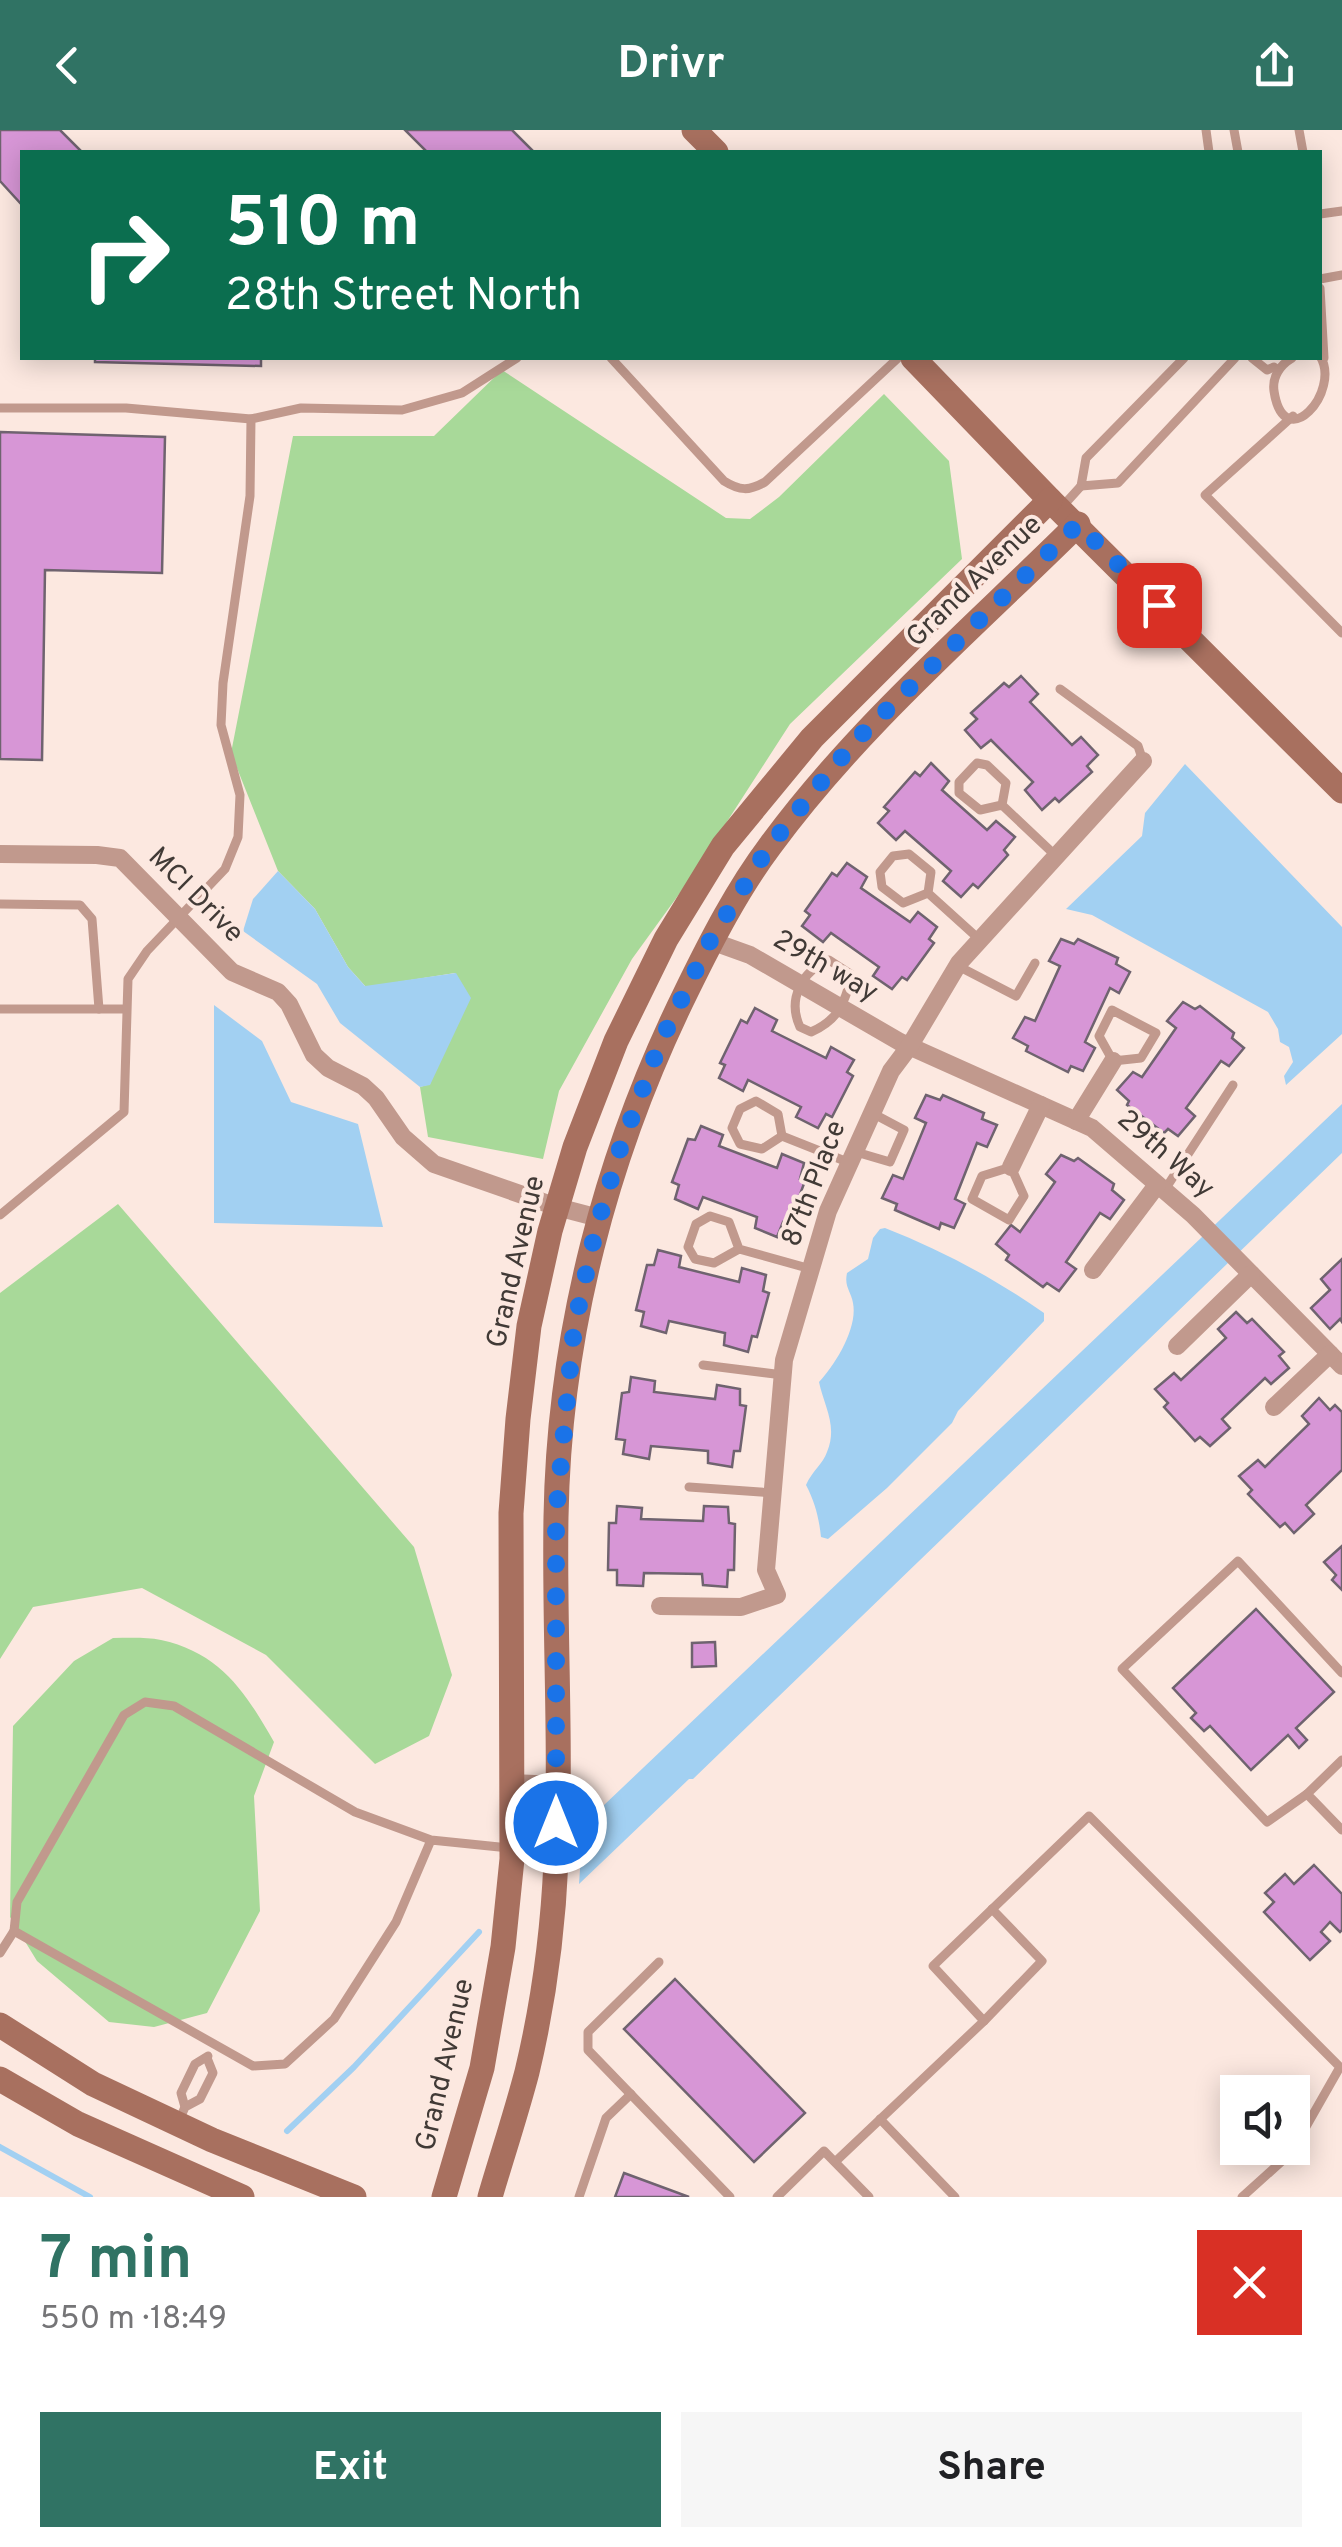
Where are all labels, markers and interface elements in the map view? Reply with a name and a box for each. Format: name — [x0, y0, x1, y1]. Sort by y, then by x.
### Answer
text: Drivr — [617, 37, 725, 94]
icon: back — [40, 38, 95, 93]
icon: share — [1247, 38, 1302, 93]
text: 510 m — [225, 182, 421, 271]
icon: right — [60, 190, 190, 320]
text: 28th Street North — [225, 269, 582, 326]
street label: Grand Avenue — [899, 508, 1051, 656]
pin — [1117, 563, 1202, 648]
icon: arrive — [1132, 578, 1187, 633]
street label: MCI Drive — [139, 840, 251, 952]
street label: 29th way — [766, 923, 884, 1011]
street label: 29th Way — [1109, 1103, 1221, 1207]
street label: 87th Place — [774, 1116, 856, 1252]
street label: Grand Avenue — [480, 1172, 554, 1352]
position arrow — [504, 1771, 608, 1875]
street label: Grand Avenue — [409, 1975, 483, 2155]
map controls — [1220, 2075, 1310, 2165]
button: sound — [1220, 2075, 1310, 2165]
text: 7 min — [40, 2224, 192, 2300]
button: close — [1197, 2230, 1302, 2335]
text: 550 m · 18:49 — [40, 2300, 227, 2340]
button: Exit — [40, 2412, 661, 2527]
button: Share — [681, 2412, 1302, 2527]

